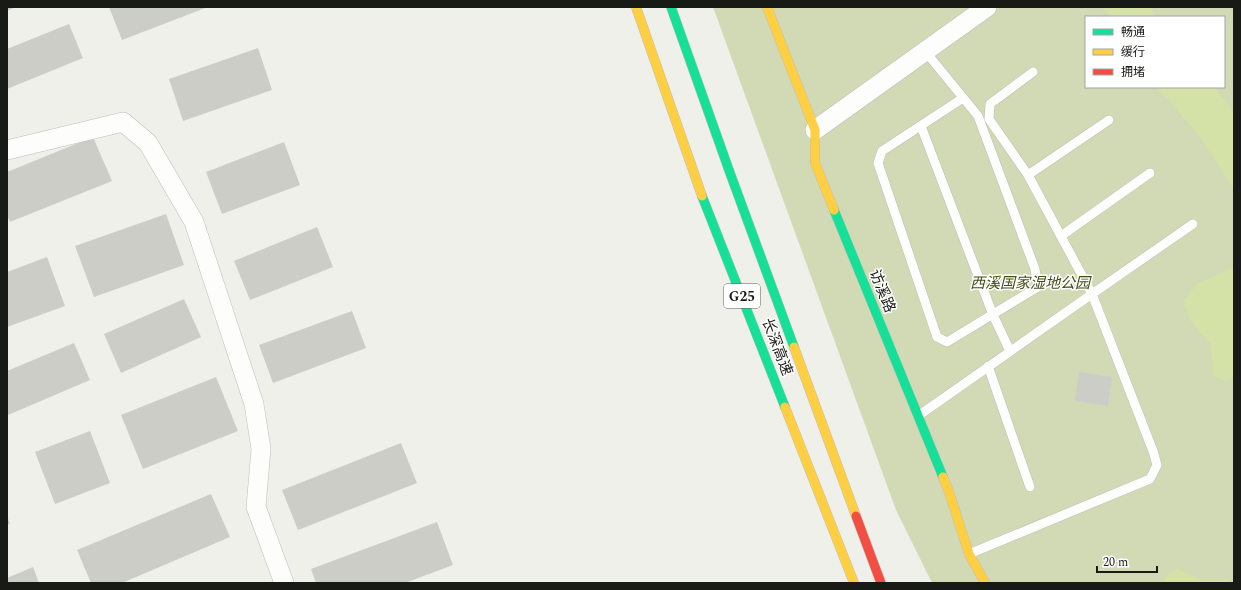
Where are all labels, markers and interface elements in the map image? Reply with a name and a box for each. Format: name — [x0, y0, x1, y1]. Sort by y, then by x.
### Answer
legend — [1085, 16, 1225, 88]
text: 畅通 — [1121, 23, 1145, 42]
text: 缓行 — [1121, 43, 1145, 62]
text: 拥堵 — [1121, 63, 1145, 82]
street label: 访溪路 — [863, 266, 901, 316]
park label: 西溪国家湿地公园 — [970, 272, 1092, 295]
road number: G25 — [724, 284, 760, 308]
street label: 长深高速 — [756, 315, 798, 379]
scale bar — [1097, 548, 1157, 574]
text: 20 m — [1103, 553, 1128, 572]

